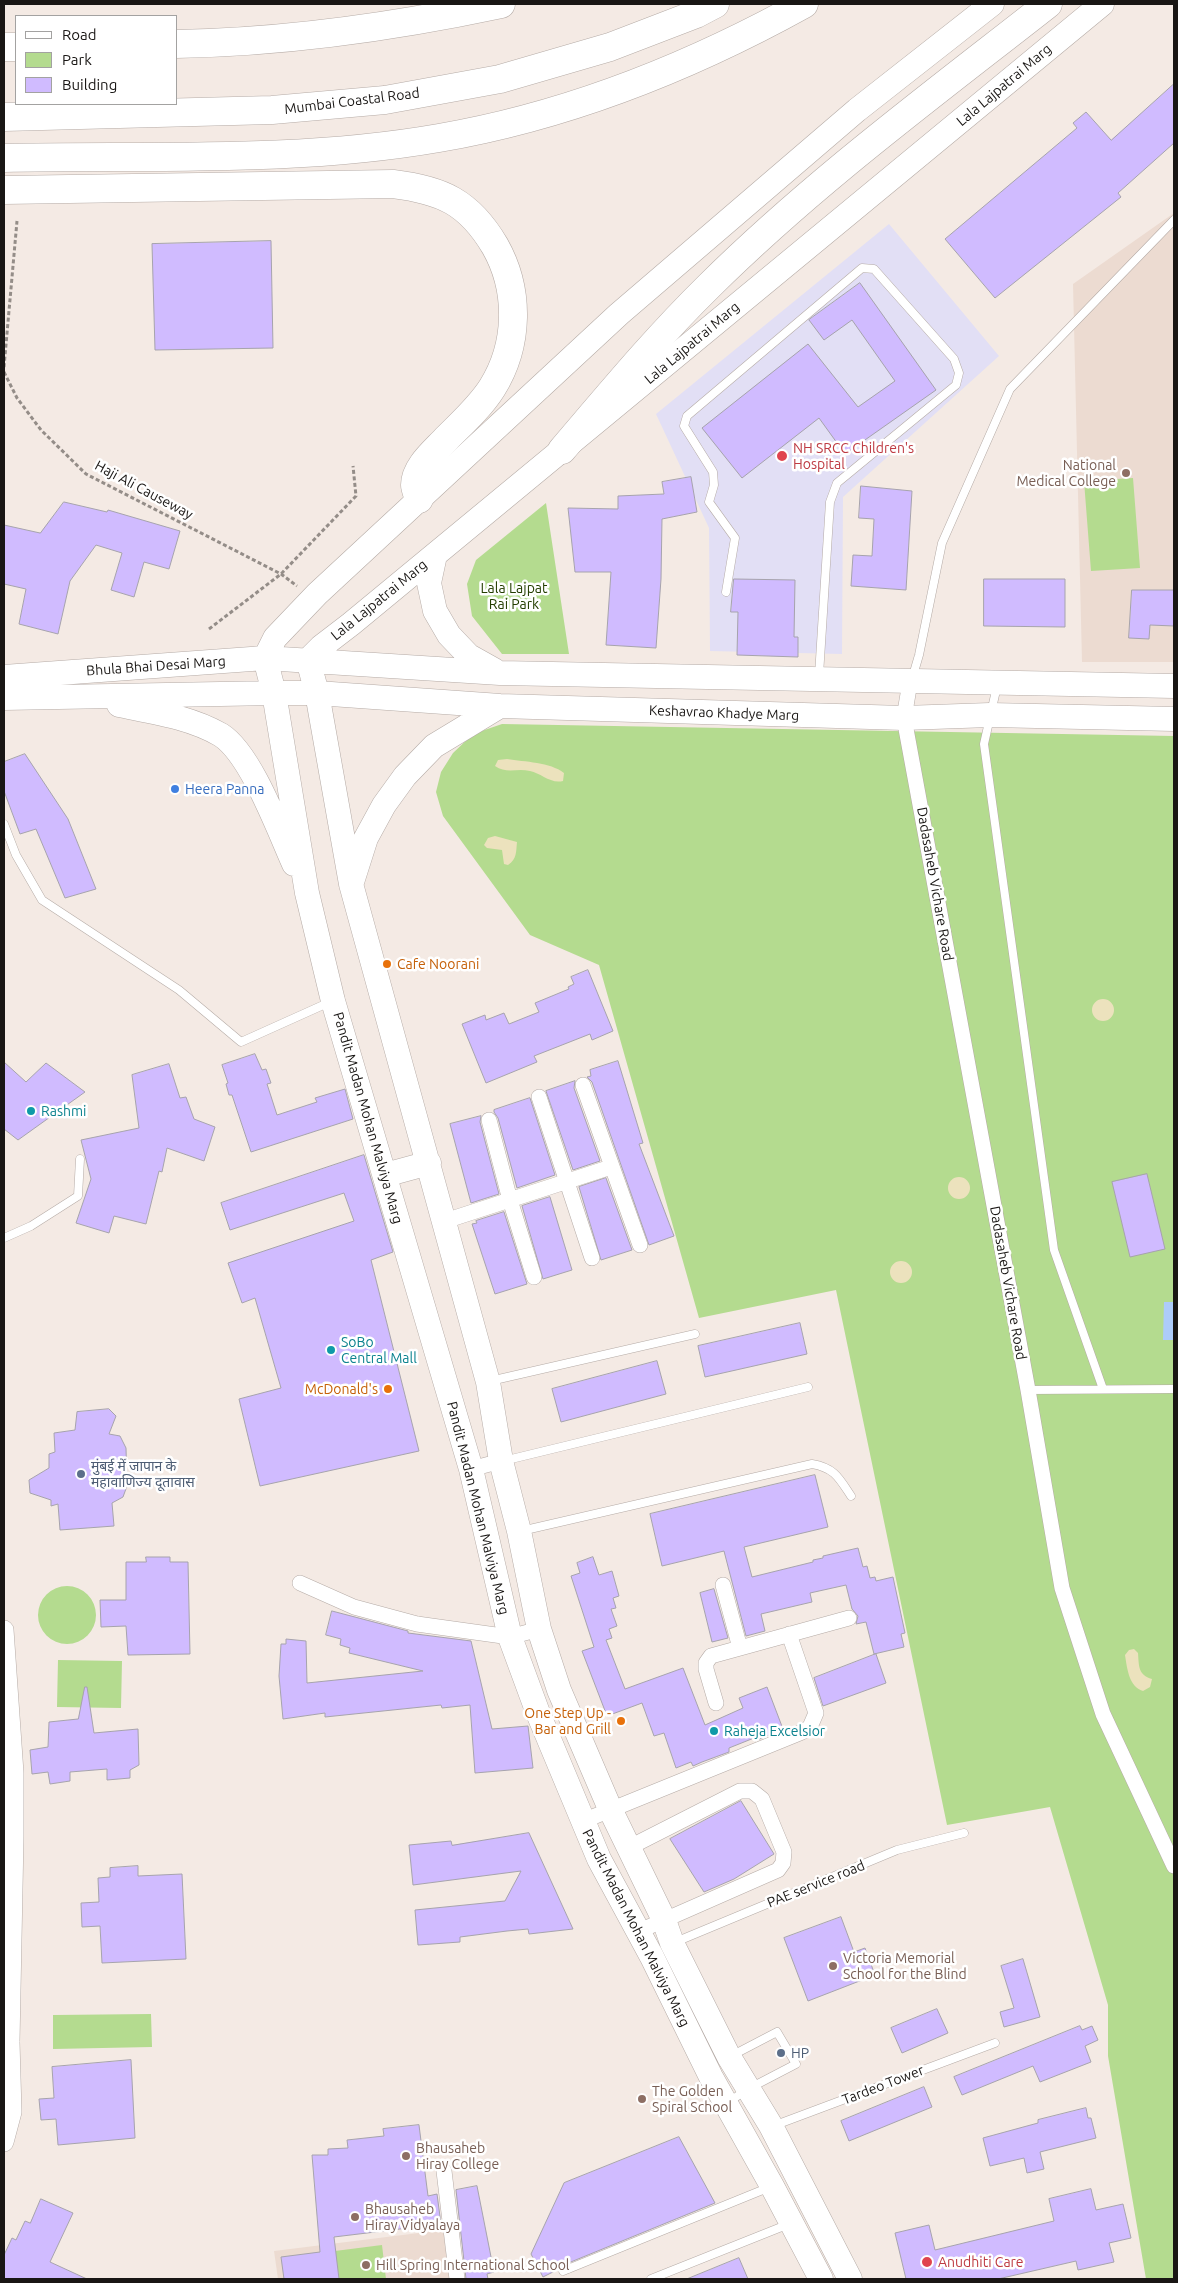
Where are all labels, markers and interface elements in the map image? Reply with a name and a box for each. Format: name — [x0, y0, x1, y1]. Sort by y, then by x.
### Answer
legend — [15, 15, 178, 105]
text: Road — [62, 26, 97, 43]
street label: Lala Lajpatrai Marg — [953, 40, 1055, 130]
text: Park — [62, 51, 92, 68]
text: Building — [62, 76, 117, 93]
street label: Mumbai Coastal Road — [283, 84, 421, 118]
street label: Lala Lajpatrai Marg — [641, 298, 743, 388]
place label: NH SRCC Children's Hospital — [793, 440, 914, 472]
marker: NH SRCC Children's Hospital — [775, 449, 789, 463]
street label: Haji Ali Causeway — [92, 457, 196, 523]
place label: National Medical College — [1016, 457, 1116, 490]
marker: National Medical College — [1120, 467, 1132, 479]
street label: Lala Lajpatrai Marg — [328, 556, 430, 644]
park label: Lala Lajpat Rai Park — [480, 580, 548, 612]
street label: Bhula Bhai Desai Marg — [86, 653, 226, 679]
street label: Keshavrao Khadye Marg — [649, 702, 799, 724]
place label: Heera Panna — [185, 781, 265, 797]
marker: Heera Panna — [169, 783, 181, 795]
street label: Dadasaheb Vichare Road — [913, 806, 957, 962]
place label: Cafe Noorani — [397, 956, 479, 972]
marker: Cafe Noorani — [381, 958, 393, 970]
street label: Pandit Madan Mohan Malviya Marg — [330, 1010, 406, 1226]
place label: Rashmi — [41, 1103, 86, 1119]
marker: Rashmi — [25, 1105, 37, 1117]
street label: Dadasaheb Vichare Road — [986, 1205, 1030, 1361]
place label: SoBo Central Mall — [341, 1334, 417, 1366]
marker: SoBo Central Mall — [325, 1344, 337, 1356]
place label: McDonald's — [305, 1381, 378, 1397]
marker: McDonald's — [382, 1383, 394, 1395]
street label: Pandit Madan Mohan Malviya Marg — [443, 1399, 513, 1617]
place label: मुंबई में जापान के महावाणिज्य दूतावास — [91, 1458, 195, 1490]
marker: मुंबई में जापान के महावाणिज्य दूतावास — [75, 1468, 87, 1480]
place label: One Step Up - Bar and Grill — [524, 1705, 611, 1738]
marker: One Step Up - Bar and Grill — [615, 1715, 627, 1727]
place label: Raheja Excelsior — [724, 1723, 825, 1739]
marker: Raheja Excelsior — [708, 1725, 720, 1737]
street label: Pandit Madan Mohan Malviya Marg — [579, 1826, 693, 2030]
street label: PAE service road — [765, 1857, 867, 1911]
place label: Victoria Memorial School for the Blind — [843, 1950, 967, 1982]
marker: Victoria Memorial School for the Blind — [827, 1960, 839, 1972]
place label: HP — [791, 2045, 809, 2061]
marker: HP — [775, 2047, 787, 2059]
street label: Tardeo Tower — [840, 2062, 926, 2108]
place label: The Golden Spiral School — [652, 2083, 732, 2116]
marker: The Golden Spiral School — [636, 2093, 648, 2105]
place label: Bhausaheb Hiray College — [416, 2140, 499, 2172]
marker: Bhausaheb Hiray College — [400, 2150, 412, 2162]
place label: Bhausaheb Hiray Vidyalaya — [365, 2201, 460, 2234]
marker: Bhausaheb Hiray Vidyalaya — [349, 2211, 361, 2223]
place label: Anudhiti Care — [938, 2254, 1024, 2270]
marker: Anudhiti Care — [920, 2255, 934, 2269]
place label: Hill Spring International School — [376, 2257, 570, 2273]
marker: Hill Spring International School — [360, 2259, 372, 2271]

